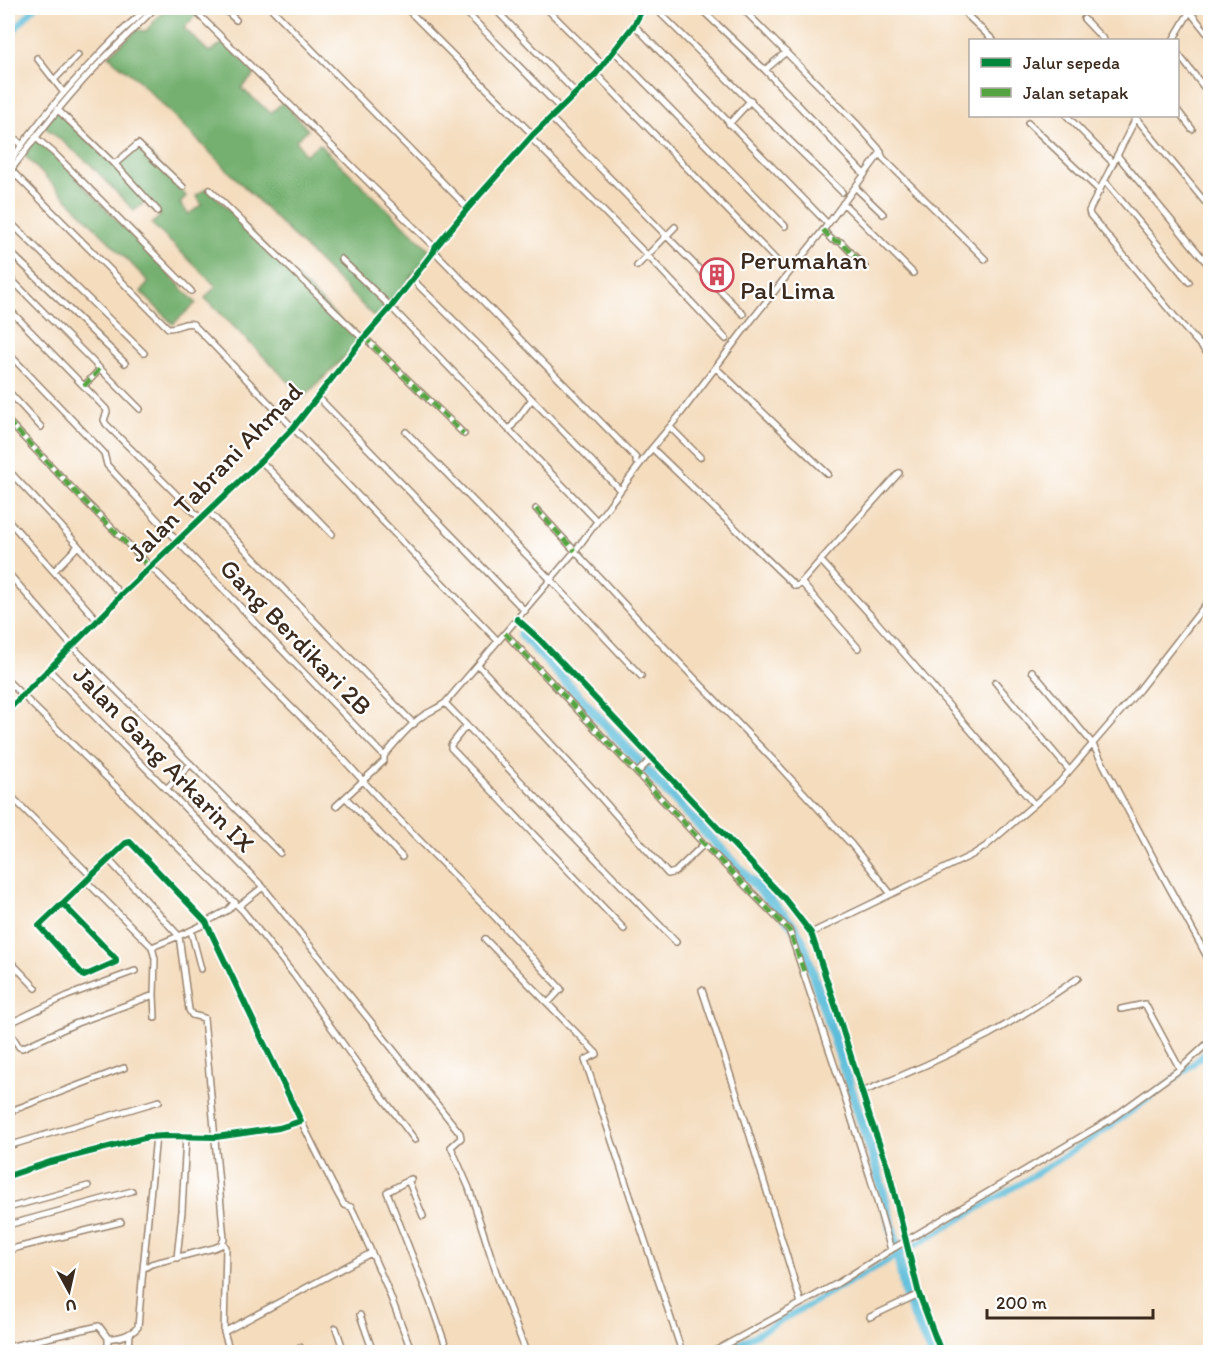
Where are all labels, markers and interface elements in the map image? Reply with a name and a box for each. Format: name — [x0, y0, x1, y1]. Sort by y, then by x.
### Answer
legend — [969, 39, 1179, 117]
text: Jalur sepeda — [1023, 52, 1120, 74]
text: Jalan setapak — [1023, 82, 1129, 104]
place label: Perumahan Pal Lima — [740, 244, 868, 306]
building icon: Perumahan Pal Lima — [699, 257, 735, 293]
street label: Jalan Tabrani Ahmad — [121, 376, 309, 568]
street label: Gang Berdikari 2B — [213, 552, 379, 722]
street label: Jalan Gang Arkarin IX — [67, 659, 262, 859]
north arrow — [39, 1261, 99, 1321]
scale bar — [987, 1282, 1154, 1320]
text: 200 m — [996, 1292, 1047, 1314]
text: U — [64, 1295, 78, 1316]

